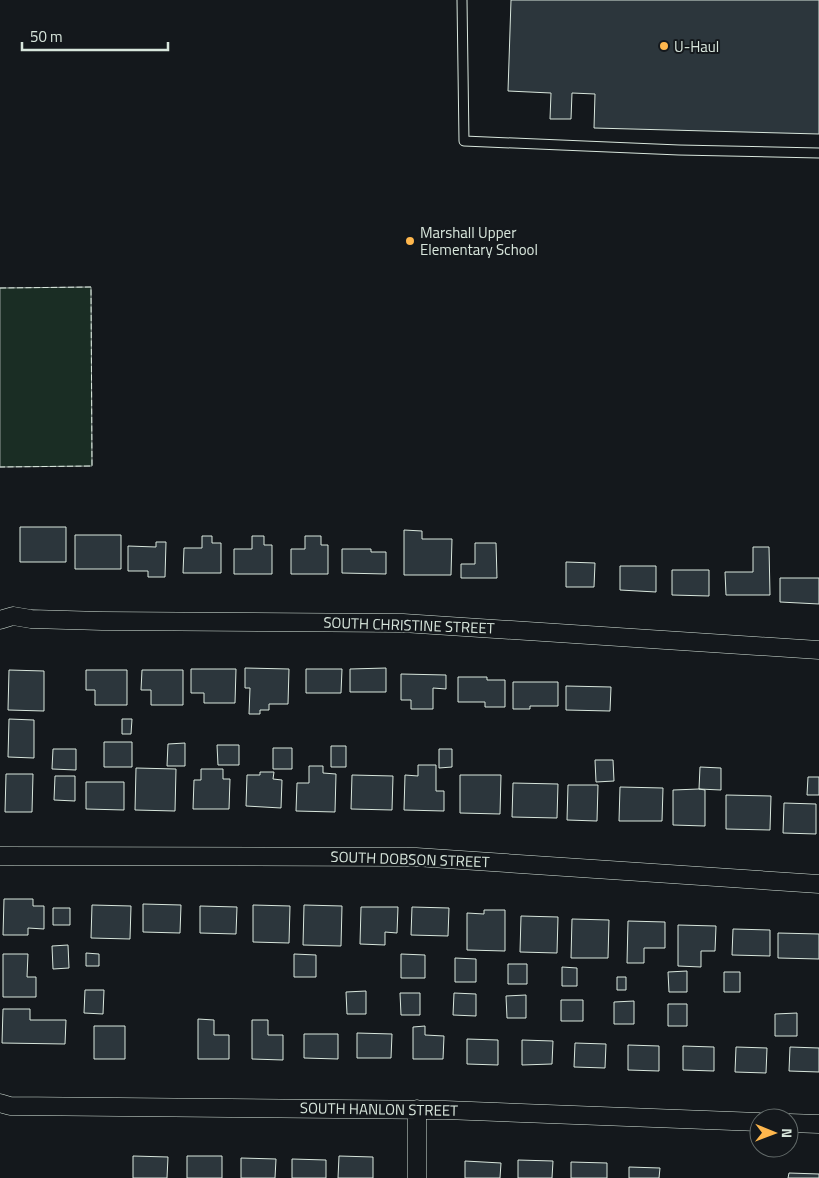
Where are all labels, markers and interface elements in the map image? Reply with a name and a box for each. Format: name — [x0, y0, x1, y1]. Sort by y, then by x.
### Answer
scale bar — [22, 20, 169, 52]
text: 50 m — [30, 25, 63, 48]
place label: U-Haul — [674, 35, 719, 58]
marker: U-Haul — [658, 40, 670, 52]
place label: Marshall Upper Elementary School — [420, 221, 538, 261]
marker: Marshall Upper Elementary School — [404, 235, 416, 247]
street label: SOUTH CHRISTINE STREET — [323, 611, 495, 639]
street label: SOUTH DOBSON STREET — [330, 845, 490, 873]
street label: SOUTH HANLON STREET — [300, 1096, 458, 1122]
north arrow — [749, 1108, 799, 1158]
text: N — [777, 1128, 798, 1138]

